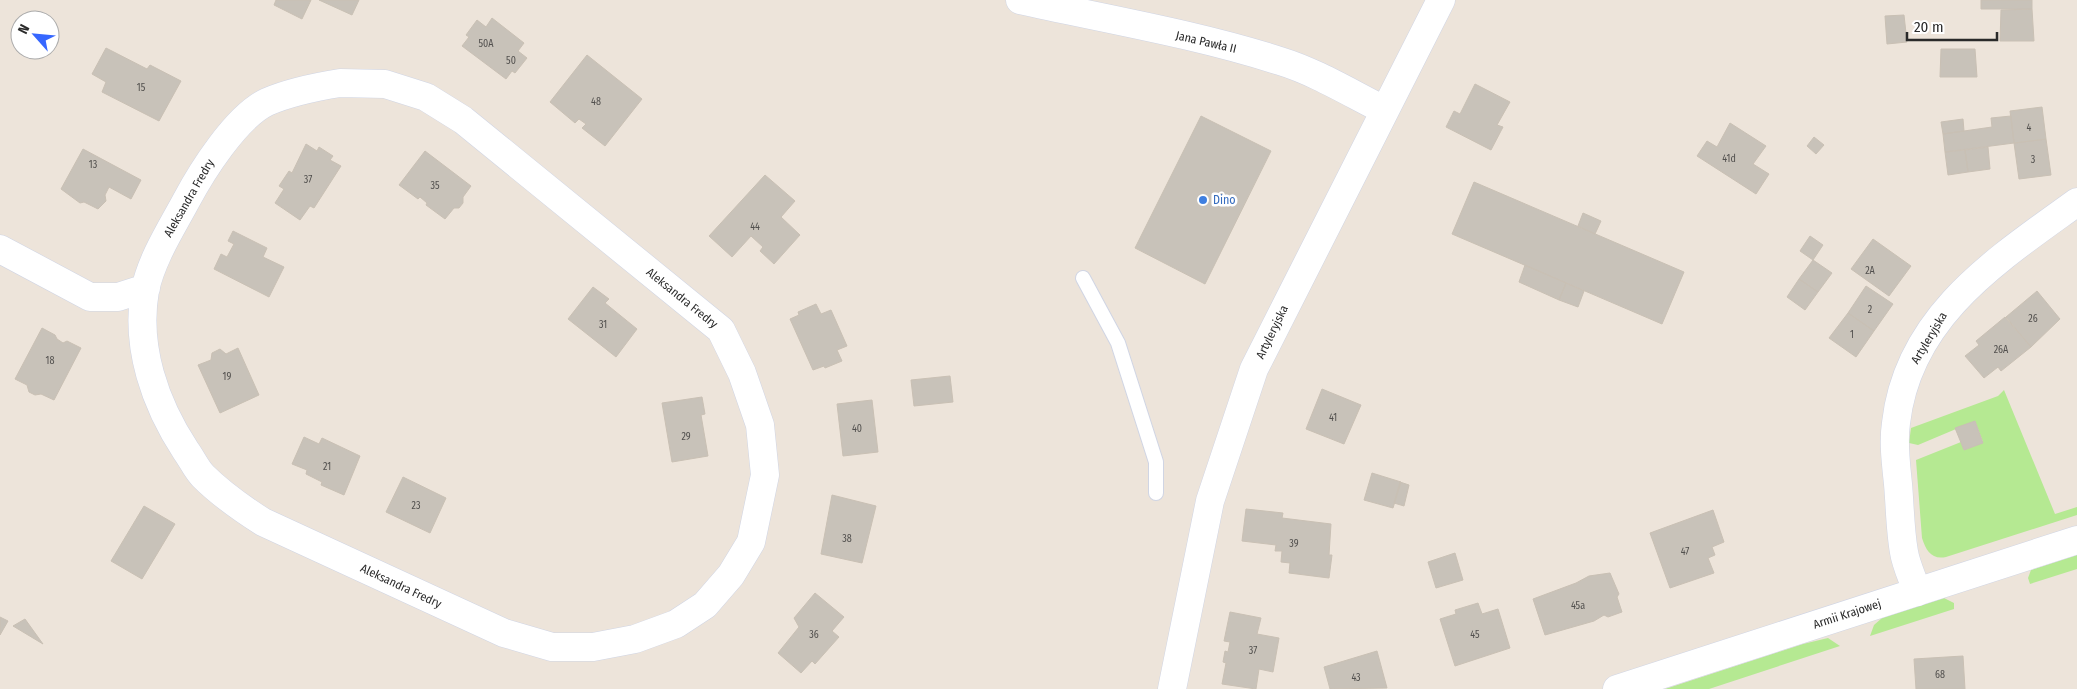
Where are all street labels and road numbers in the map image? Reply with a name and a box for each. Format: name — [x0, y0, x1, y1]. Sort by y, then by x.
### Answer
street label: Jana Pawła II — [1174, 28, 1238, 56]
street label: Aleksandra Fredry — [161, 156, 217, 239]
street label: Aleksandra Fredry — [644, 265, 721, 331]
street label: Artyleryjska — [1253, 303, 1291, 361]
street label: Artyleryjska — [1908, 310, 1950, 366]
street label: Aleksandra Fredry — [358, 561, 444, 611]
street label: Armii Krajowej — [1811, 596, 1883, 632]

